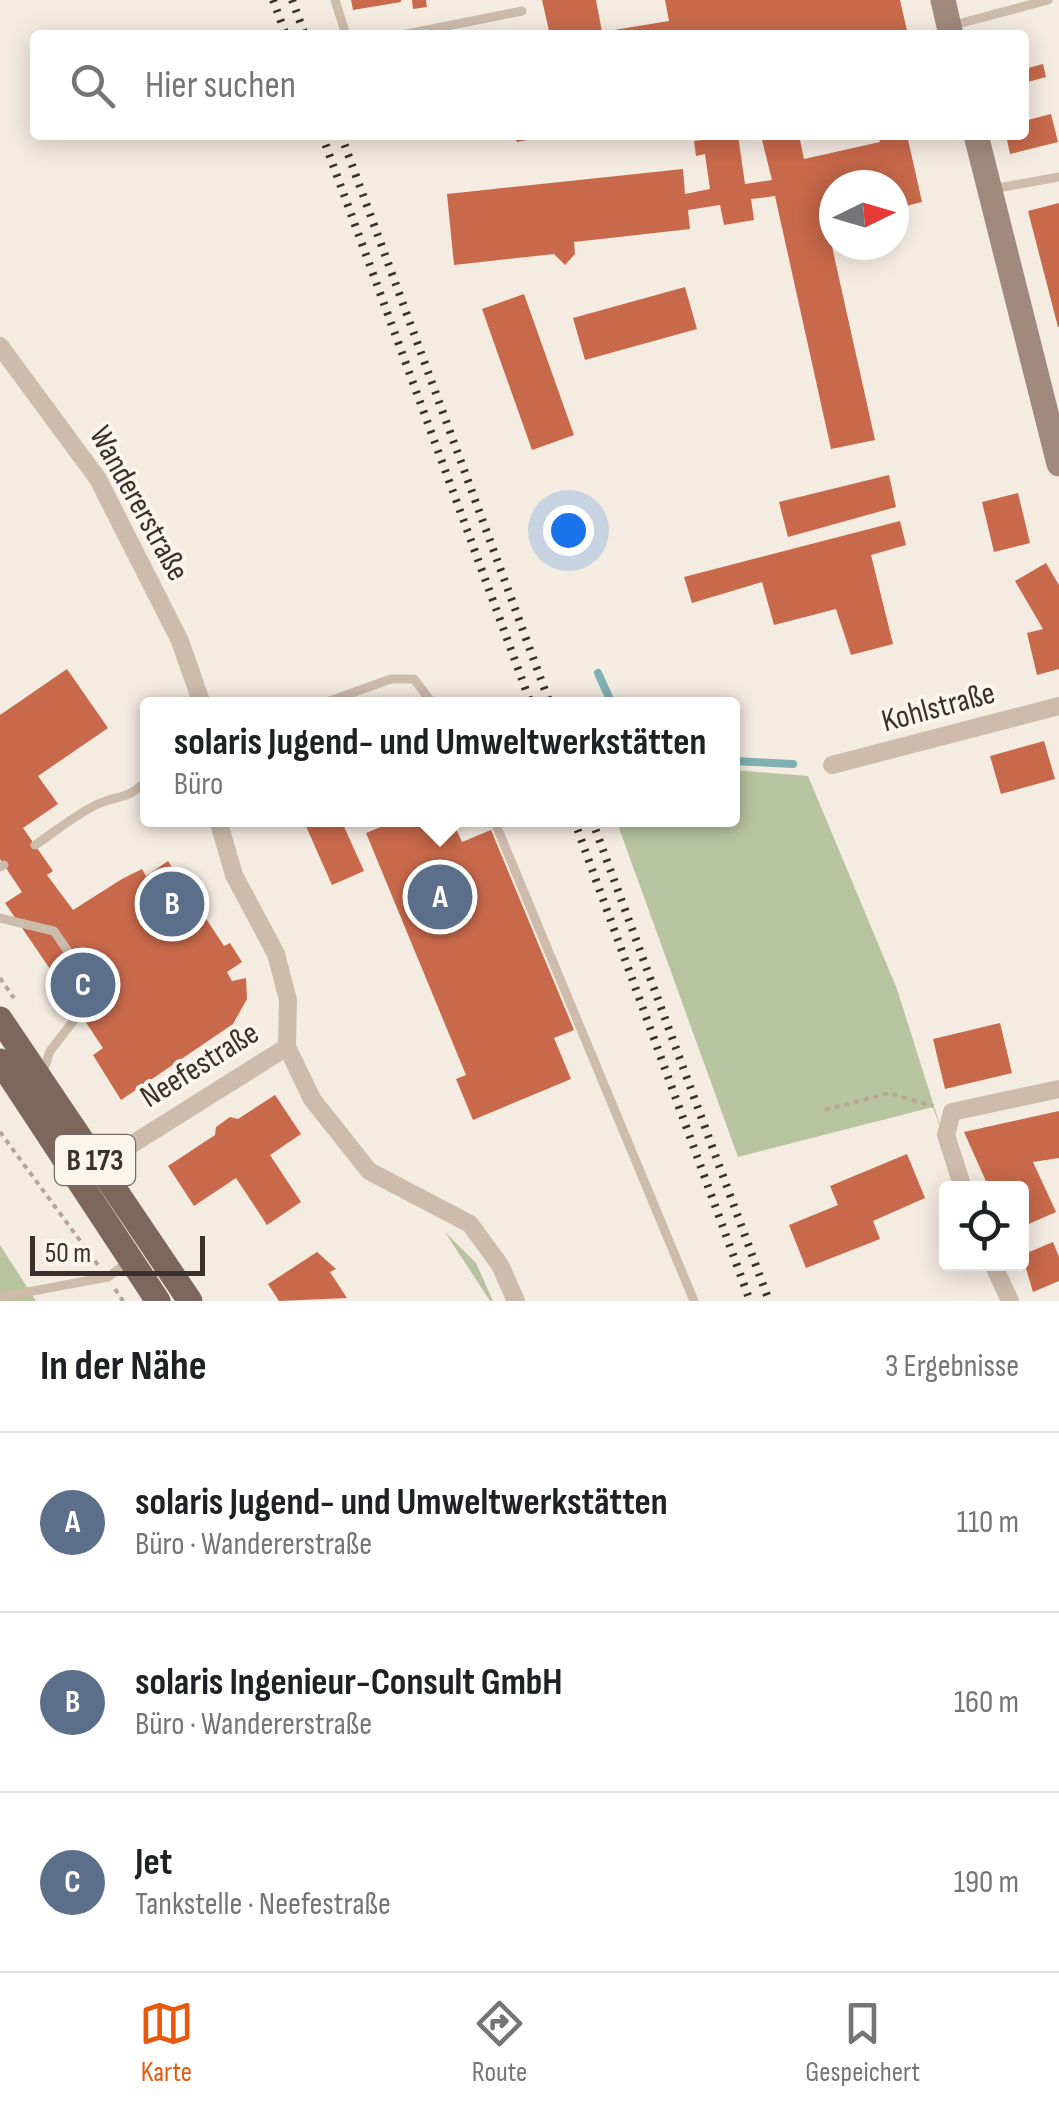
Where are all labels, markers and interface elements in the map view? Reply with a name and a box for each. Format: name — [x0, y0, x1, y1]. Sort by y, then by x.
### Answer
search box — [30, 30, 1029, 140]
icon: search — [65, 58, 120, 113]
text: Hier suchen — [145, 63, 296, 108]
north arrow — [819, 170, 909, 260]
street label: Wandererstraße — [80, 420, 197, 588]
your location — [543, 505, 594, 556]
street label: Kohlstraße — [878, 674, 999, 741]
popup — [140, 697, 740, 827]
text: solaris Jugend- und Umweltwerkstätten — [174, 720, 706, 765]
text: Büro — [174, 765, 223, 804]
pin: A — [408, 860, 472, 934]
pin: B — [140, 866, 204, 942]
pin: C — [51, 948, 116, 1022]
street label: Neefestraße — [133, 1014, 266, 1117]
road number: B 173 — [55, 1135, 135, 1185]
map controls — [939, 1181, 1029, 1271]
button: locate — [939, 1181, 1029, 1271]
scale bar — [30, 1231, 205, 1276]
text: 50 m — [45, 1237, 91, 1270]
text: In der Nähe — [40, 1341, 207, 1392]
text: 3 Ergebnisse — [885, 1347, 1019, 1386]
text: solaris Jugend- und Umweltwerkstätten — [135, 1480, 668, 1525]
text: A — [65, 1503, 80, 1542]
text: 110 m — [957, 1503, 1019, 1542]
text: Büro · Wandererstraße — [135, 1525, 372, 1564]
text: solaris Ingenieur-Consult GmbH — [135, 1660, 563, 1705]
text: B — [65, 1683, 80, 1722]
text: 160 m — [954, 1683, 1019, 1722]
text: Büro · Wandererstraße — [135, 1705, 372, 1744]
text: Jet — [135, 1840, 172, 1885]
text: C — [64, 1863, 81, 1902]
text: 190 m — [954, 1863, 1019, 1902]
text: Tankstelle · Neefestraße — [135, 1885, 391, 1924]
tab: Karte — [139, 1996, 194, 2089]
tab: Route — [472, 1996, 527, 2089]
tab: Gespeichert — [805, 1996, 920, 2089]

